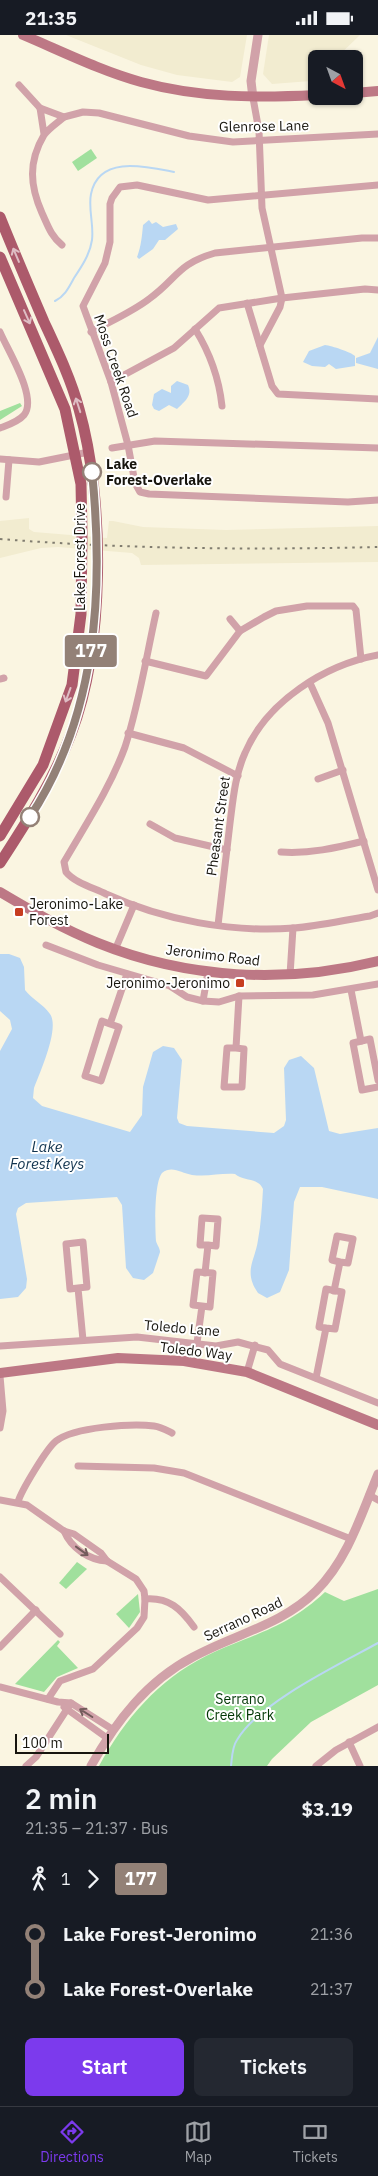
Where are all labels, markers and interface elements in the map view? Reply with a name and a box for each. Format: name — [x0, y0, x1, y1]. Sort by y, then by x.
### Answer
text: 21:35 — [25, 6, 77, 30]
north arrow — [308, 50, 362, 105]
map controls — [308, 50, 363, 105]
street label: Glenrose Lane — [219, 116, 309, 136]
one-way arrow — [10, 248, 20, 263]
one-way arrow — [22, 309, 32, 324]
street label: Moss Creek Road — [90, 312, 142, 420]
one-way arrow — [72, 397, 82, 413]
place label: Lake Forest-Overlake — [106, 455, 212, 489]
marker: Lake Forest-Overlake — [82, 462, 102, 482]
street label: Lake Forest Drive — [71, 503, 89, 611]
line badge: 177 — [62, 635, 120, 667]
text: 177 — [75, 639, 107, 662]
one-way arrow — [63, 686, 72, 702]
street label: Pheasant Street — [202, 775, 234, 877]
unlabelled marker — [20, 807, 40, 827]
place label: Jeronimo-Lake Forest — [29, 895, 124, 929]
marker: Jeronimo-Lake Forest — [13, 906, 25, 918]
street label: Jeronimo Road — [165, 940, 261, 970]
place label: Jeronimo-Jeronimo — [106, 974, 230, 992]
marker: Jeronimo-Jeronimo — [234, 977, 246, 989]
water label: Lake Forest Keys — [10, 1137, 84, 1173]
street label: Toledo Lane — [143, 1316, 221, 1340]
street label: Toledo Way — [159, 1338, 233, 1364]
one-way arrow — [75, 1546, 89, 1556]
street label: Serrano Road — [201, 1593, 285, 1645]
park label: Serrano Creek Park — [206, 1690, 275, 1724]
one-way arrow — [80, 1707, 94, 1717]
scale bar — [15, 1731, 109, 1754]
text: 100 m — [22, 1734, 63, 1752]
text: 2 min — [25, 1780, 97, 1817]
text: $3.19 — [301, 1797, 353, 1821]
text: 21:35 – 21:37 · Bus — [25, 1818, 168, 1838]
icon: walk — [25, 1865, 53, 1893]
icon: forward — [79, 1865, 107, 1893]
text: 177 — [125, 1867, 157, 1890]
text: 1 — [61, 1869, 71, 1889]
text: Lake Forest-Jeronimo — [63, 1922, 257, 1946]
text: 21:36 — [310, 1924, 353, 1944]
text: Lake Forest-Overlake — [63, 1977, 253, 2001]
text: 21:37 — [310, 1979, 353, 1999]
button: Start — [25, 2038, 184, 2096]
button: Tickets — [194, 2038, 353, 2096]
tab: Directions — [40, 2118, 104, 2166]
tab: Map — [184, 2118, 212, 2166]
tab: Tickets — [293, 2118, 338, 2166]

